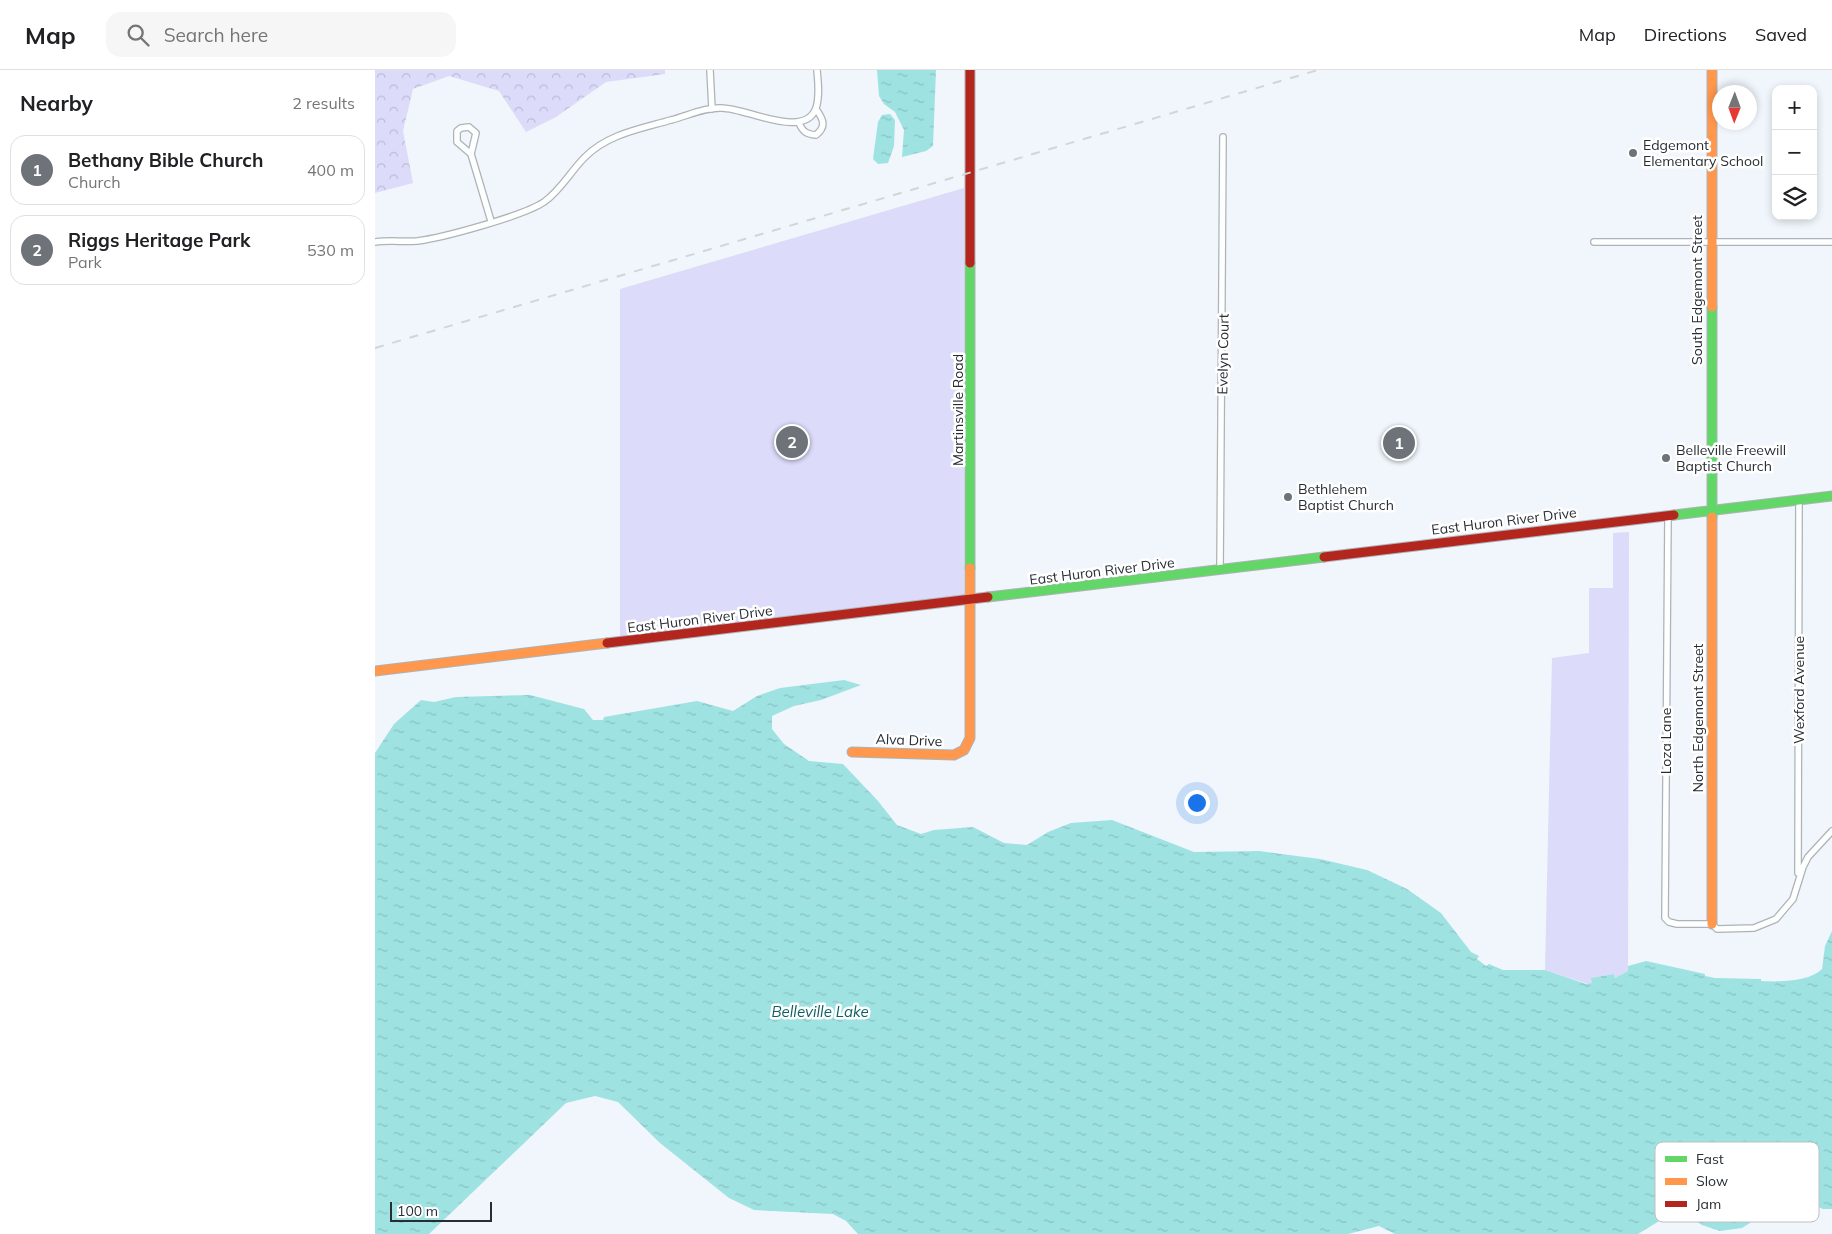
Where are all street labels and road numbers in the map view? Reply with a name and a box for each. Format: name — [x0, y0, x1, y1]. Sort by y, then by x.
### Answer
street label: South Edgemont Street — [1688, 215, 1706, 365]
street label: Evelyn Court — [1213, 313, 1233, 395]
street label: Martinsville Road — [949, 354, 967, 466]
street label: East Huron River Drive — [1430, 503, 1578, 539]
street label: East Huron River Drive — [1028, 553, 1176, 589]
street label: East Huron River Drive — [626, 601, 774, 637]
street label: Wexford Avenue — [1790, 636, 1808, 744]
street label: North Edgemont Street — [1689, 643, 1707, 793]
street label: Loza Lane — [1657, 708, 1675, 774]
street label: Alva Drive — [875, 730, 943, 750]

